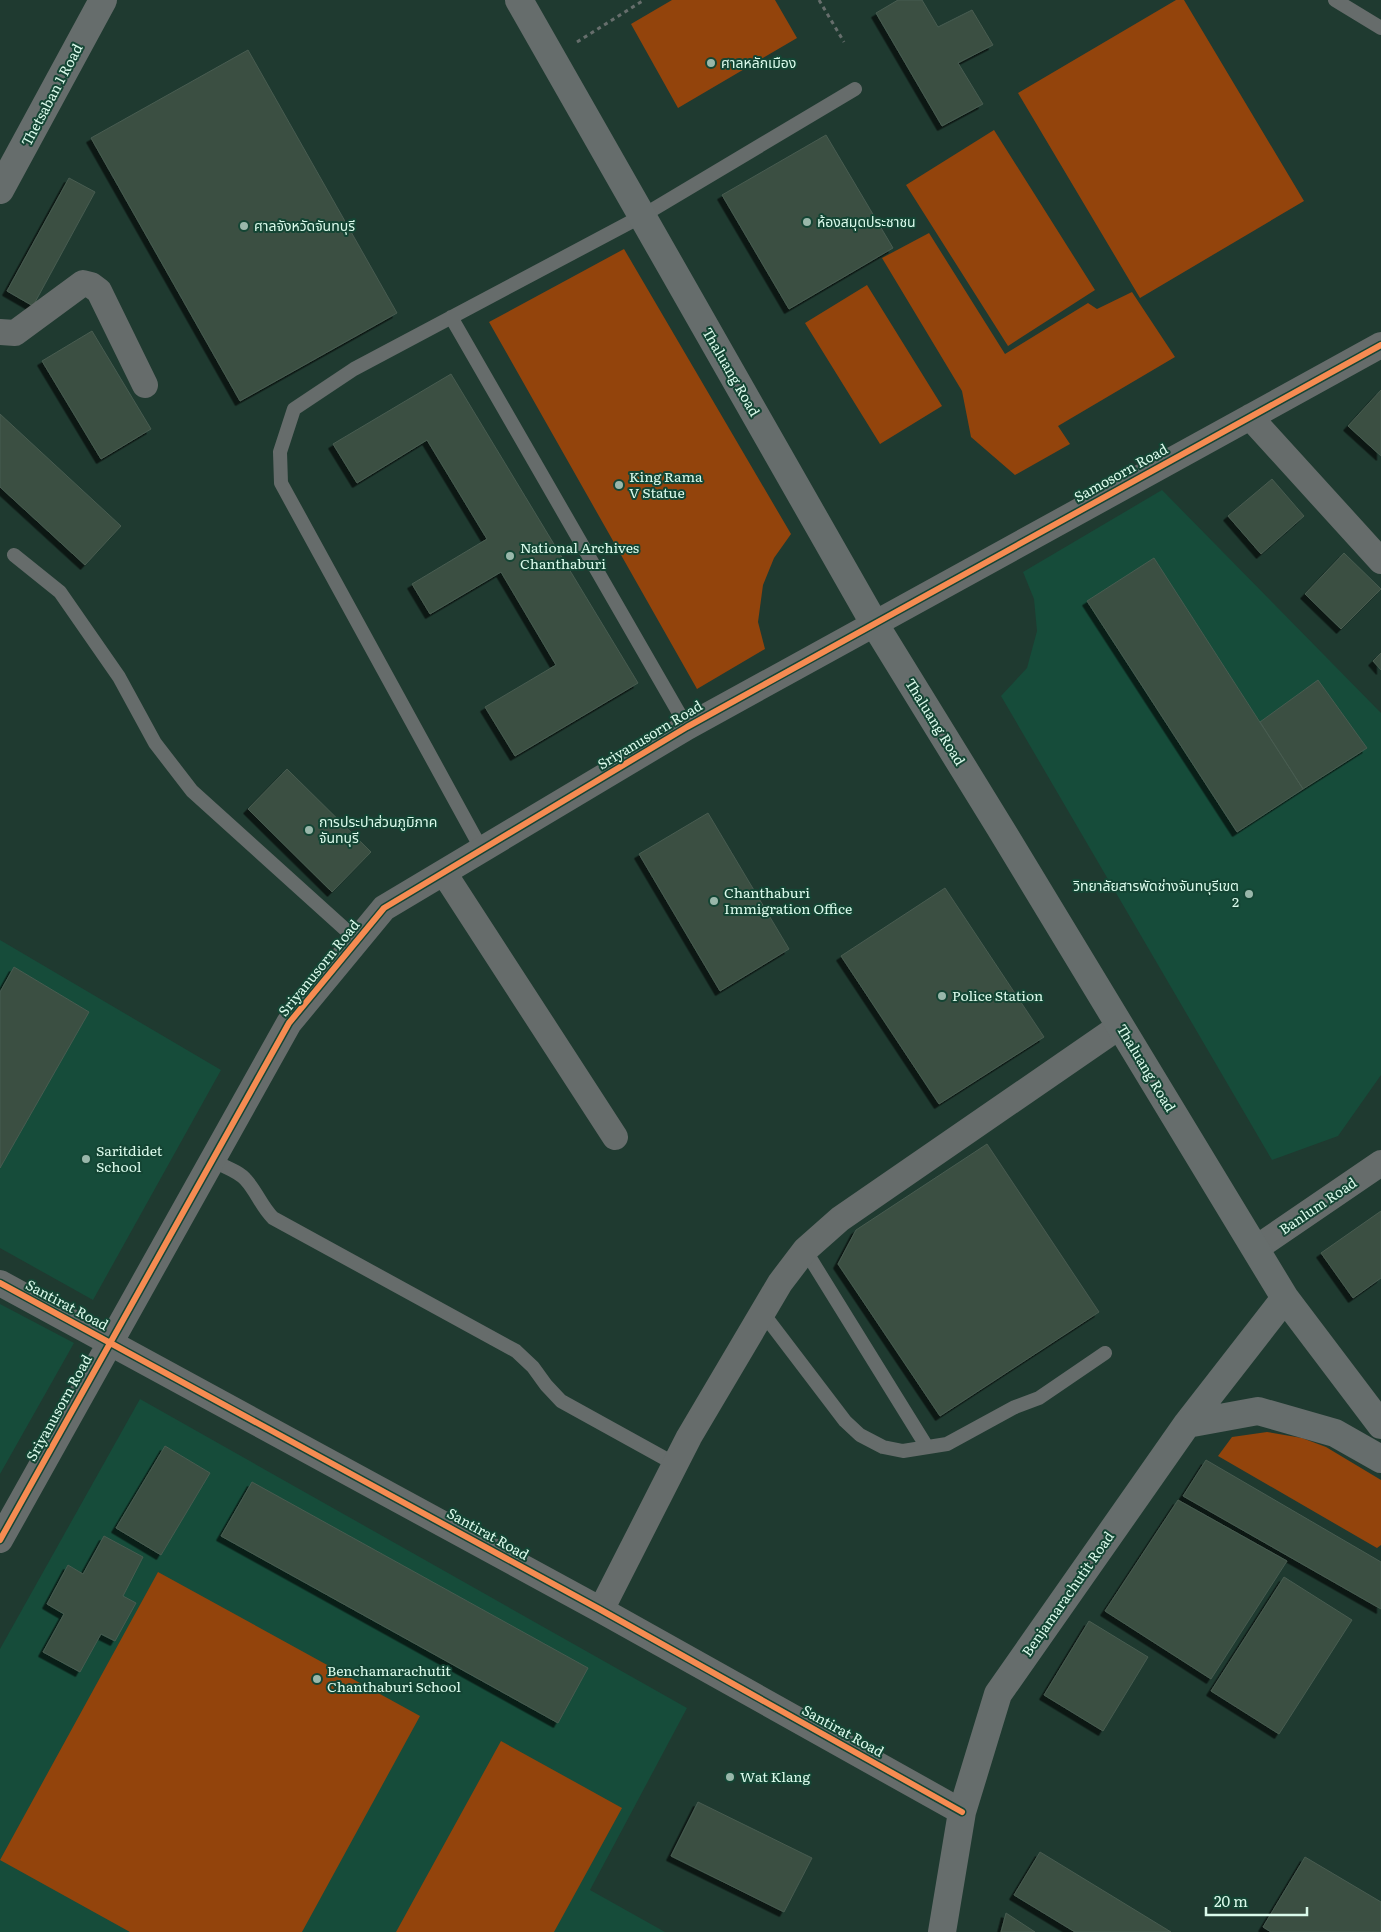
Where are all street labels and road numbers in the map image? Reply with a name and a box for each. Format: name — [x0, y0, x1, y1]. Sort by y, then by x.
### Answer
street label: Thetsaban 1 Road — [16, 39, 87, 149]
street label: Thaluang Road — [698, 323, 766, 420]
street label: Samosorn Road — [1070, 438, 1171, 506]
street label: Thaluang Road — [901, 674, 971, 769]
street label: Sriyanusorn Road — [593, 695, 706, 773]
street label: Sriyanusorn Road — [273, 914, 364, 1020]
street label: Thaluang Road — [1113, 1020, 1181, 1116]
street label: Banlum Road — [1275, 1172, 1361, 1239]
street label: Santirat Road — [23, 1274, 113, 1335]
street label: Sriyanusorn Road — [20, 1350, 96, 1465]
street label: Santirat Road — [444, 1502, 533, 1564]
street label: Benjamarachutit Road — [1016, 1526, 1118, 1660]
street label: Santirat Road — [799, 1699, 888, 1761]

